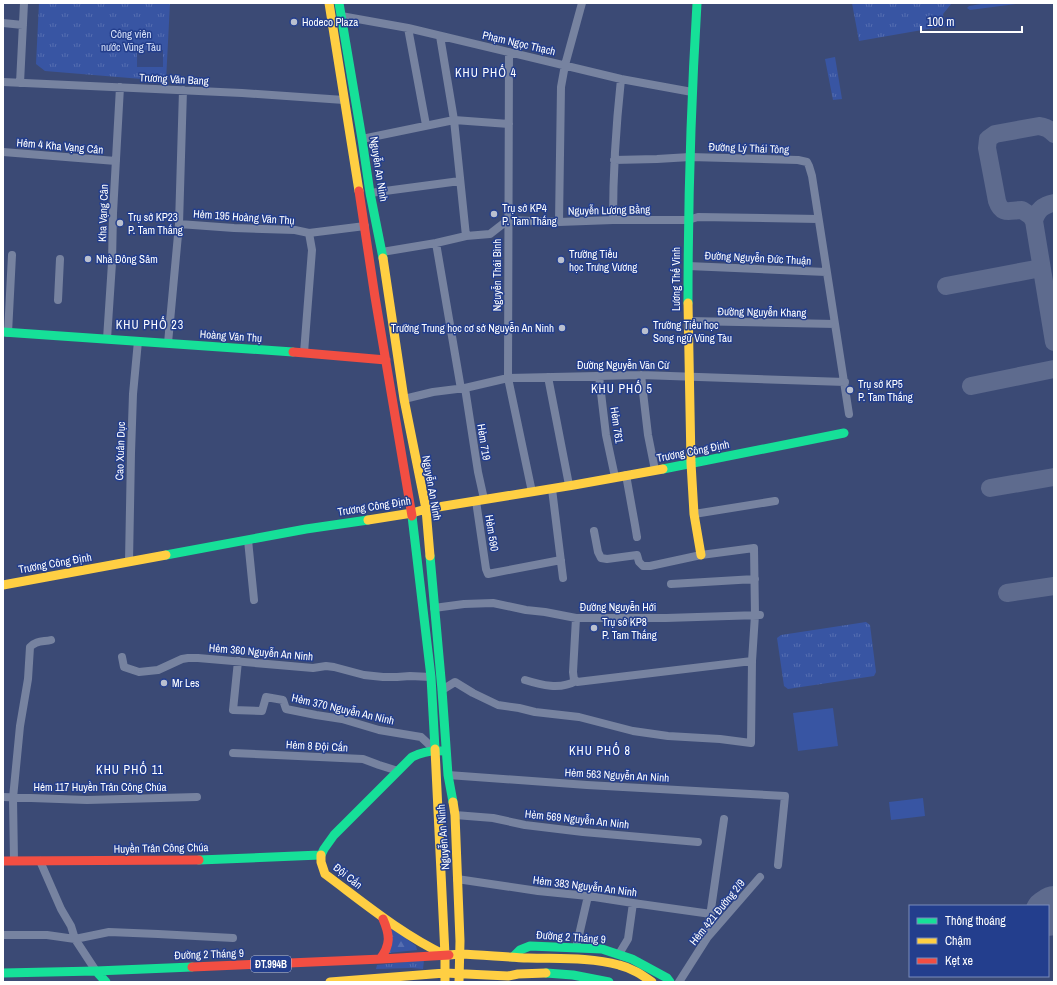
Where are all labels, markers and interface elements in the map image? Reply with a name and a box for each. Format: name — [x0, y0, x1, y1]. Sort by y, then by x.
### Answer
scale bar — [921, 8, 1022, 34]
text: 100 m — [927, 14, 954, 30]
place label: Hodeco Plaza — [302, 15, 358, 29]
marker: Hodeco Plaza — [289, 17, 299, 27]
park label: Công viên nước Vũng Tàu — [101, 27, 161, 54]
street label: Phạm Ngọc Thạch — [481, 28, 557, 58]
district label: KHU PHỐ 4 — [455, 63, 517, 81]
street label: Trương Văn Bang — [139, 70, 209, 88]
street label: Hẻm 4 Kha Vạng Cân — [16, 135, 104, 157]
street label: Nguyễn An Ninh — [367, 135, 391, 203]
street label: Đường Lý Thái Tông — [708, 140, 790, 156]
street label: Kha Vạng Cân — [95, 184, 111, 242]
place label: Trụ sở KP4 P. Tam Thắng — [502, 201, 557, 228]
street label: Nguyễn Lương Bằng — [568, 202, 650, 218]
street label: Hẻm 195 Hoàng Văn Thụ — [193, 206, 295, 228]
marker: Trụ sở KP4 P. Tam Thắng — [489, 209, 499, 219]
place label: Trụ sở KP23 P. Tam Thắng — [128, 210, 183, 237]
marker: Trụ sở KP23 P. Tam Thắng — [115, 218, 125, 228]
street label: Nguyễn Thái Bình — [490, 239, 504, 311]
place label: Trường Tiểu học Trưng Vương — [569, 247, 637, 274]
street label: Lương Thế Vinh — [669, 247, 683, 311]
street label: Đường Nguyễn Đức Thuận — [704, 248, 812, 268]
place label: Nhà Đông Sâm — [96, 252, 158, 266]
marker: Nhà Đông Sâm — [83, 254, 93, 264]
marker: Trường Tiểu học Trưng Vương — [556, 255, 566, 265]
street label: Đường Nguyễn Khang — [718, 304, 806, 320]
district label: KHU PHỐ 23 — [116, 315, 184, 333]
place label: Trường Tiểu học Song ngữ Vũng Tàu — [653, 318, 732, 345]
place label: Trường Trung học cơ sở Nguyễn An Ninh — [391, 321, 554, 335]
marker: Trường Trung học cơ sở Nguyễn An Ninh — [557, 323, 567, 333]
marker: Trường Tiểu học Song ngữ Vũng Tàu — [640, 326, 650, 336]
street label: Hoàng Văn Thụ — [199, 327, 263, 345]
street label: Đường Nguyễn Văn Cừ — [577, 358, 670, 372]
place label: Trụ sở KP5 P. Tam Thắng — [858, 377, 913, 404]
district label: KHU PHỐ 5 — [591, 379, 653, 397]
marker: Trụ sở KP5 P. Tam Thắng — [845, 385, 855, 395]
street label: Hẻm 761 — [608, 406, 626, 444]
street label: Cao Xuân Dục — [112, 421, 128, 481]
street label: Hẻm 719 — [474, 423, 494, 461]
street label: Trương Công Định — [655, 437, 731, 465]
street label: Nguyễn An Ninh — [419, 454, 445, 522]
street label: Trương Công Định — [336, 493, 412, 519]
street label: Hẻm 590 — [482, 514, 502, 552]
street label: Trương Công Định — [17, 550, 93, 576]
street label: Đường Nguyễn Hới — [580, 600, 656, 614]
place label: Trụ sở KP8 P. Tam Thắng — [602, 615, 657, 642]
marker: Trụ sở KP8 P. Tam Thắng — [589, 623, 599, 633]
street label: Hẻm 360 Nguyễn An Ninh — [208, 640, 314, 664]
place label: Mr Les — [172, 676, 200, 690]
marker: Mr Les — [159, 678, 169, 688]
street label: Hẻm 370 Nguyễn An Ninh — [290, 690, 396, 728]
street label: Hẻm 8 Đội Cấn — [286, 737, 348, 755]
district label: KHU PHỐ 8 — [569, 741, 631, 759]
district label: KHU PHỐ 11 — [96, 760, 164, 778]
street label: Hẻm 563 Nguyễn An Ninh — [564, 765, 670, 785]
street label: Hẻm 117 Huyền Trân Công Chúa — [33, 780, 167, 794]
street label: Nguyễn An Ninh — [434, 804, 452, 870]
street label: Hẻm 569 Nguyễn An Ninh — [524, 807, 630, 831]
street label: Huyền Trân Công Chúa — [113, 840, 209, 856]
street label: Đội Cấn — [331, 860, 365, 892]
street label: Hẻm 383 Nguyễn An Ninh — [532, 873, 638, 899]
street label: Hẻm 421 Đường 2/9 — [686, 876, 748, 948]
legend — [909, 905, 1049, 977]
text: Thông thoáng — [945, 913, 1006, 929]
street label: Đường 2 Tháng 9 — [536, 928, 606, 946]
text: Chậm — [945, 933, 971, 949]
street label: Đường 2 Tháng 9 — [174, 946, 244, 962]
text: Kẹt xe — [945, 953, 973, 969]
road number: ĐT.994B — [251, 956, 291, 972]

